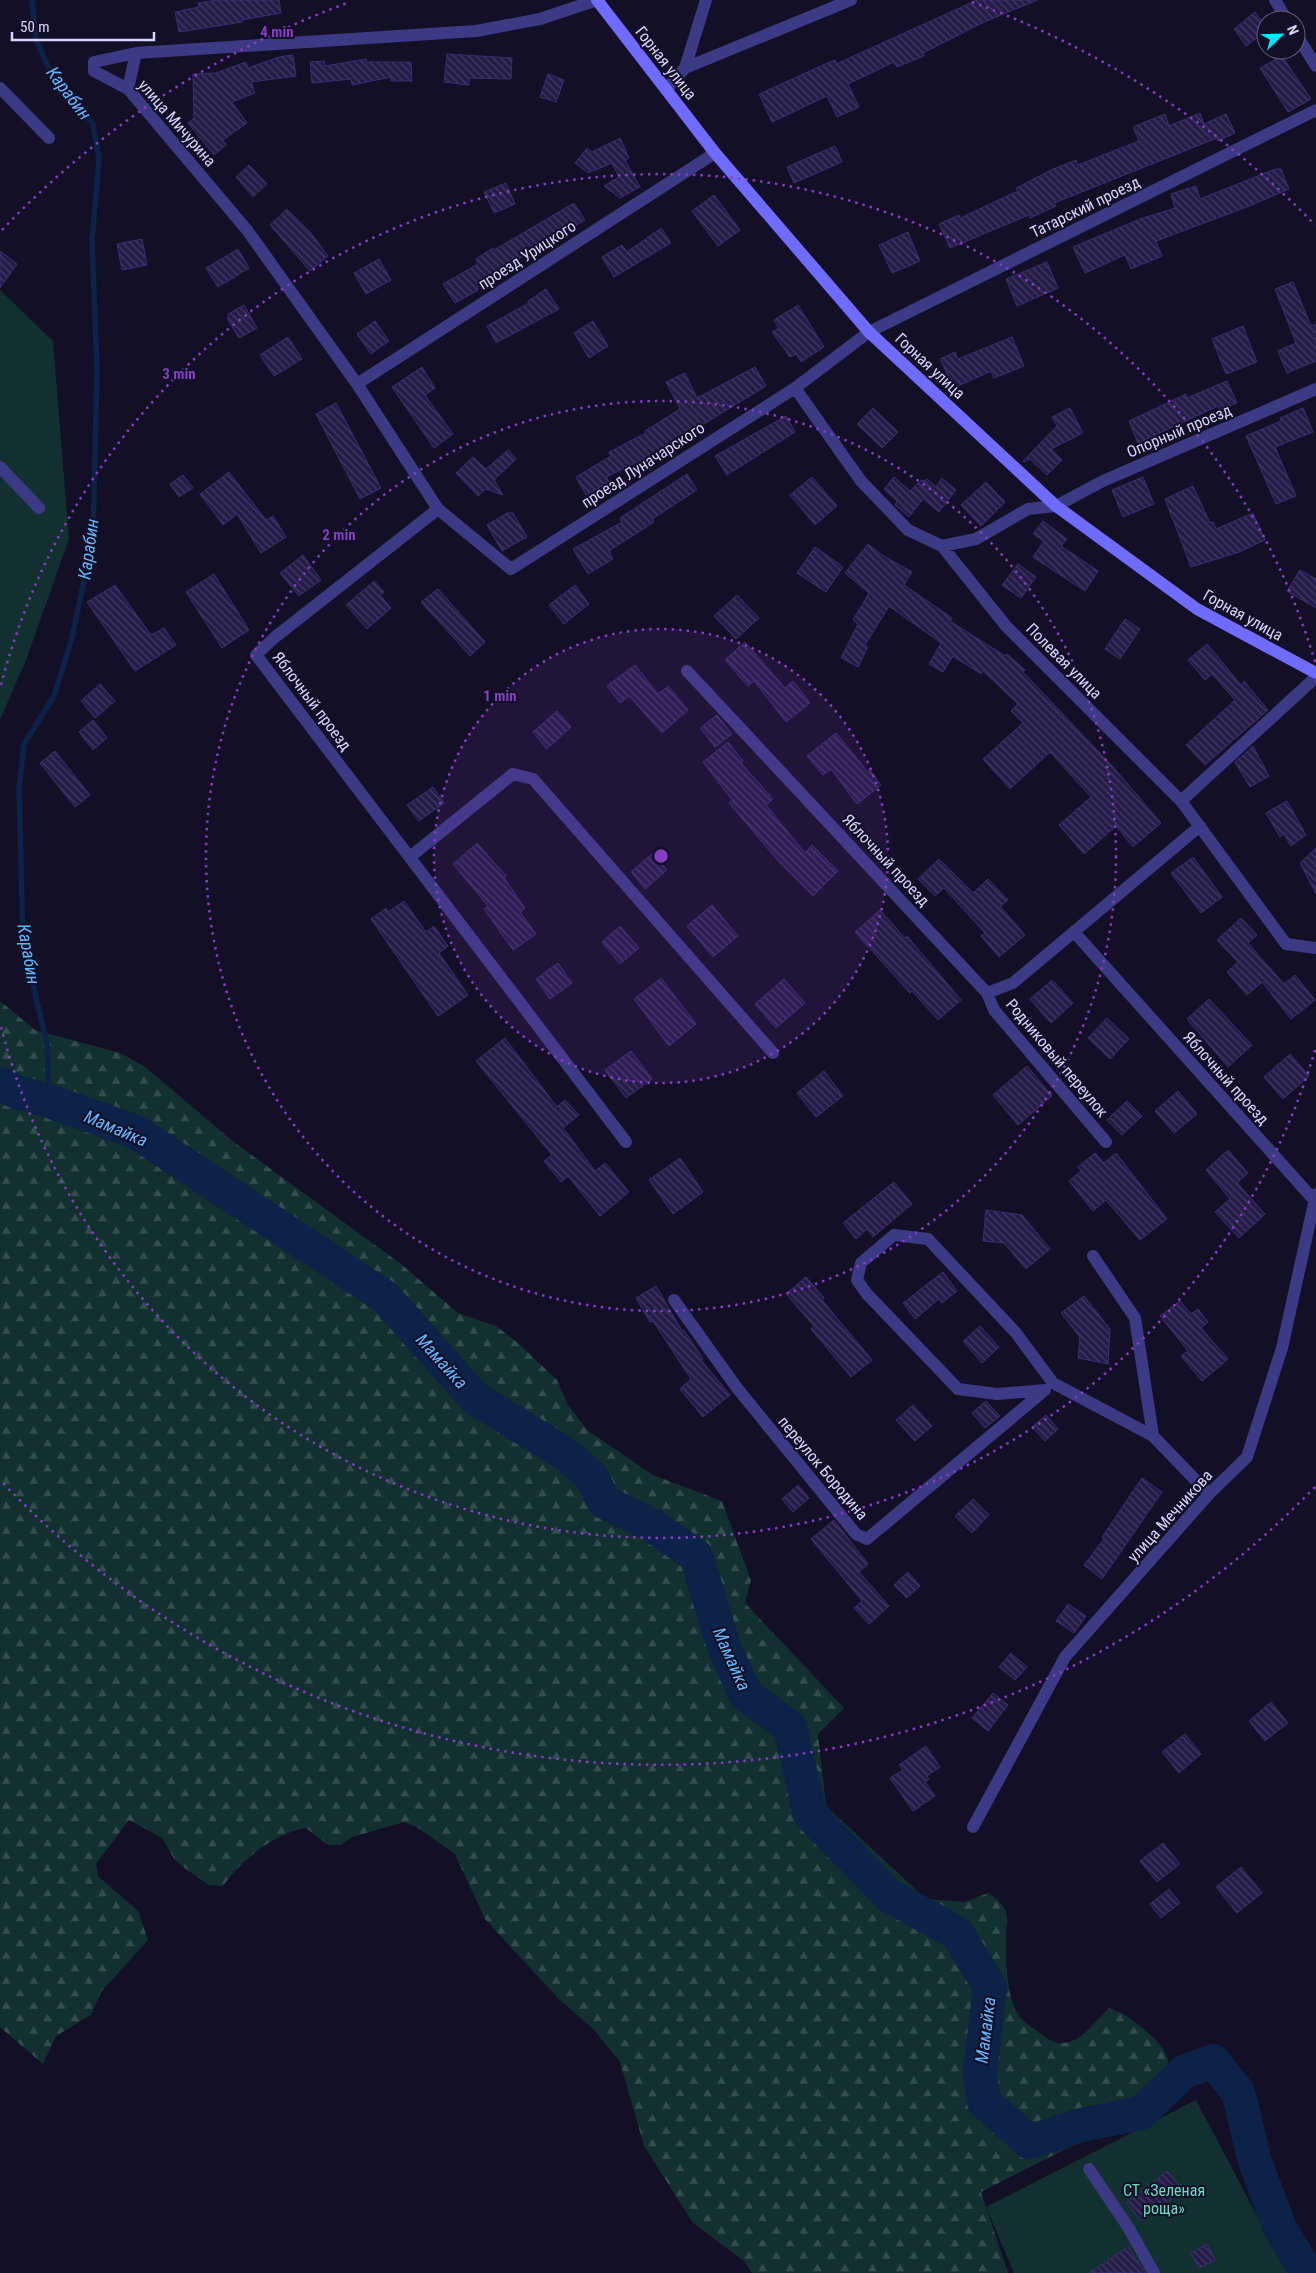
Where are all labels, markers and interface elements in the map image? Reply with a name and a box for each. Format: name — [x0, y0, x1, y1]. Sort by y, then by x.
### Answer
scale bar — [12, 10, 155, 42]
north arrow — [1256, 10, 1306, 60]
text: 50 m — [20, 18, 50, 36]
street label: Горная улица — [631, 22, 701, 104]
text: 4 min — [260, 23, 294, 41]
text: N — [1284, 23, 1302, 37]
water label: Карабин — [42, 62, 96, 124]
street label: улица Мичурина — [134, 76, 220, 170]
street label: Татарский проезд — [1027, 172, 1143, 242]
street label: проезд Урицкого — [475, 216, 579, 294]
street label: Горная улица — [891, 329, 969, 403]
text: 3 min — [162, 365, 196, 383]
street label: Опорный проезд — [1124, 400, 1235, 462]
street label: проезд Луначарского — [578, 418, 708, 512]
water label: Карабин — [73, 517, 103, 581]
text: 2 min — [322, 526, 356, 544]
street label: Горная улица — [1200, 585, 1286, 645]
street label: Полевая улица — [1022, 619, 1106, 703]
street label: Яблочный проезд — [269, 648, 356, 754]
text: 1 min — [483, 687, 517, 705]
street label: Яблочный проезд — [839, 810, 934, 910]
centre of rings — [652, 847, 670, 865]
water label: Карабин — [13, 922, 45, 986]
street label: Родниковый переулок — [1002, 995, 1112, 1121]
street label: Яблочный проезд — [1179, 1028, 1273, 1129]
water label: Мамайка — [81, 1105, 151, 1151]
water label: Мамайка — [412, 1329, 472, 1393]
street label: переулок Бородина — [774, 1412, 872, 1524]
street label: улица Мечникова — [1124, 1466, 1216, 1566]
water label: Мамайка — [709, 1624, 755, 1694]
water label: Мамайка — [971, 1996, 999, 2064]
park label: СТ «Зеленая роща» — [1123, 2181, 1205, 2218]

